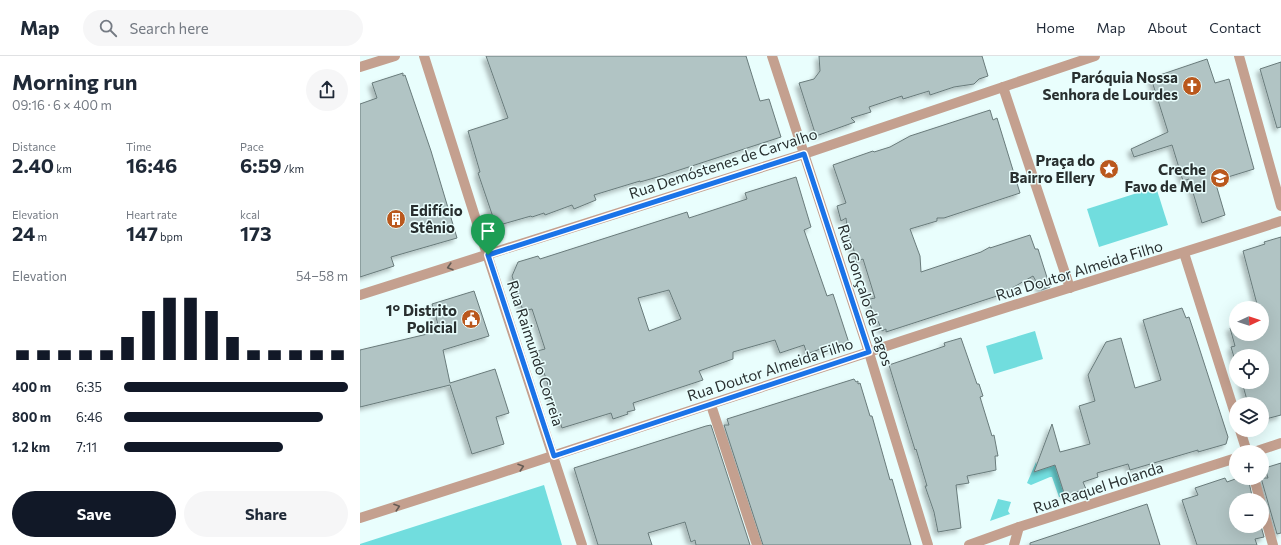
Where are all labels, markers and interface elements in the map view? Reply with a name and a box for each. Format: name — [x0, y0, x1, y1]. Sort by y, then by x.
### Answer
search box — [83, 10, 363, 46]
text: Map — [20, 16, 59, 39]
icon: search — [97, 17, 119, 39]
text: Search here — [129, 19, 209, 37]
text: Home — [1036, 19, 1075, 36]
text: Map — [1097, 19, 1125, 36]
text: About — [1147, 19, 1187, 36]
text: Contact — [1209, 19, 1261, 36]
text: Morning run — [12, 68, 138, 95]
place label: Paróquia Nossa Senhora de Lourdes — [1043, 68, 1178, 103]
button: share — [306, 69, 348, 111]
church icon: Paróquia Nossa Senhora de Lourdes — [1181, 75, 1203, 97]
text: 09:16 · 6 × 400 m — [12, 97, 112, 113]
street label: Rua Demóstenes de Carvalho — [626, 124, 820, 202]
text: Distance — [12, 140, 56, 153]
text: Time — [126, 140, 151, 153]
text: Pace — [240, 140, 264, 153]
place label: Praça do Bairro Ellery — [1010, 151, 1096, 186]
text: 2.40 — [12, 153, 54, 177]
text: 16:46 — [126, 153, 177, 177]
text: 6:59 — [240, 153, 282, 177]
place icon: Praça do Bairro Ellery — [1098, 158, 1120, 180]
place label: Creche Favo de Mel — [1124, 160, 1206, 195]
text: km — [54, 162, 72, 175]
text: /km — [282, 162, 304, 175]
school or university icon: Creche Favo de Mel — [1209, 167, 1231, 189]
place label: Edifício Stênio — [410, 201, 463, 236]
text: Elevation — [12, 208, 58, 221]
text: Heart rate — [126, 208, 177, 221]
text: kcal — [240, 208, 260, 221]
building icon: Edifício Stênio — [385, 208, 407, 230]
pin — [471, 214, 505, 255]
icon: arrive — [477, 220, 499, 242]
text: 24 — [12, 221, 35, 245]
text: 147 — [126, 221, 158, 245]
text: 173 — [240, 221, 272, 245]
street label: Rua Gonçalo de Lagos — [835, 222, 897, 368]
text: m — [35, 230, 47, 243]
text: bpm — [158, 230, 183, 243]
street label: Rua Doutor Almeida Filho — [993, 236, 1165, 304]
one-way arrow — [447, 262, 454, 271]
text: Elevation — [12, 268, 67, 284]
text: 54–58 m — [296, 268, 348, 284]
street label: Rua Raimundo Correia — [504, 278, 568, 428]
place label: 1° Distrito Policial — [386, 301, 457, 336]
north arrow — [1229, 301, 1269, 341]
map controls — [1229, 301, 1269, 533]
public building icon: 1° Distrito Policial — [460, 308, 482, 330]
street label: Rua Doutor Almeida Filho — [685, 334, 855, 404]
button: locate — [1229, 349, 1269, 389]
text: 400 m — [12, 379, 51, 395]
text: 6:35 — [76, 379, 102, 395]
button: layers — [1229, 397, 1269, 437]
text: 800 m — [12, 409, 51, 425]
text: 6:46 — [76, 409, 103, 425]
text: 1.2 km — [12, 439, 50, 455]
text: 7:11 — [76, 439, 97, 455]
button: + — [1229, 445, 1269, 485]
street label: Rua Raquel Holanda — [1031, 457, 1165, 517]
one-way arrow — [517, 463, 524, 472]
button: Save — [12, 491, 176, 537]
button: Share — [184, 491, 348, 537]
button: − — [1229, 493, 1269, 533]
one-way arrow — [393, 503, 400, 511]

